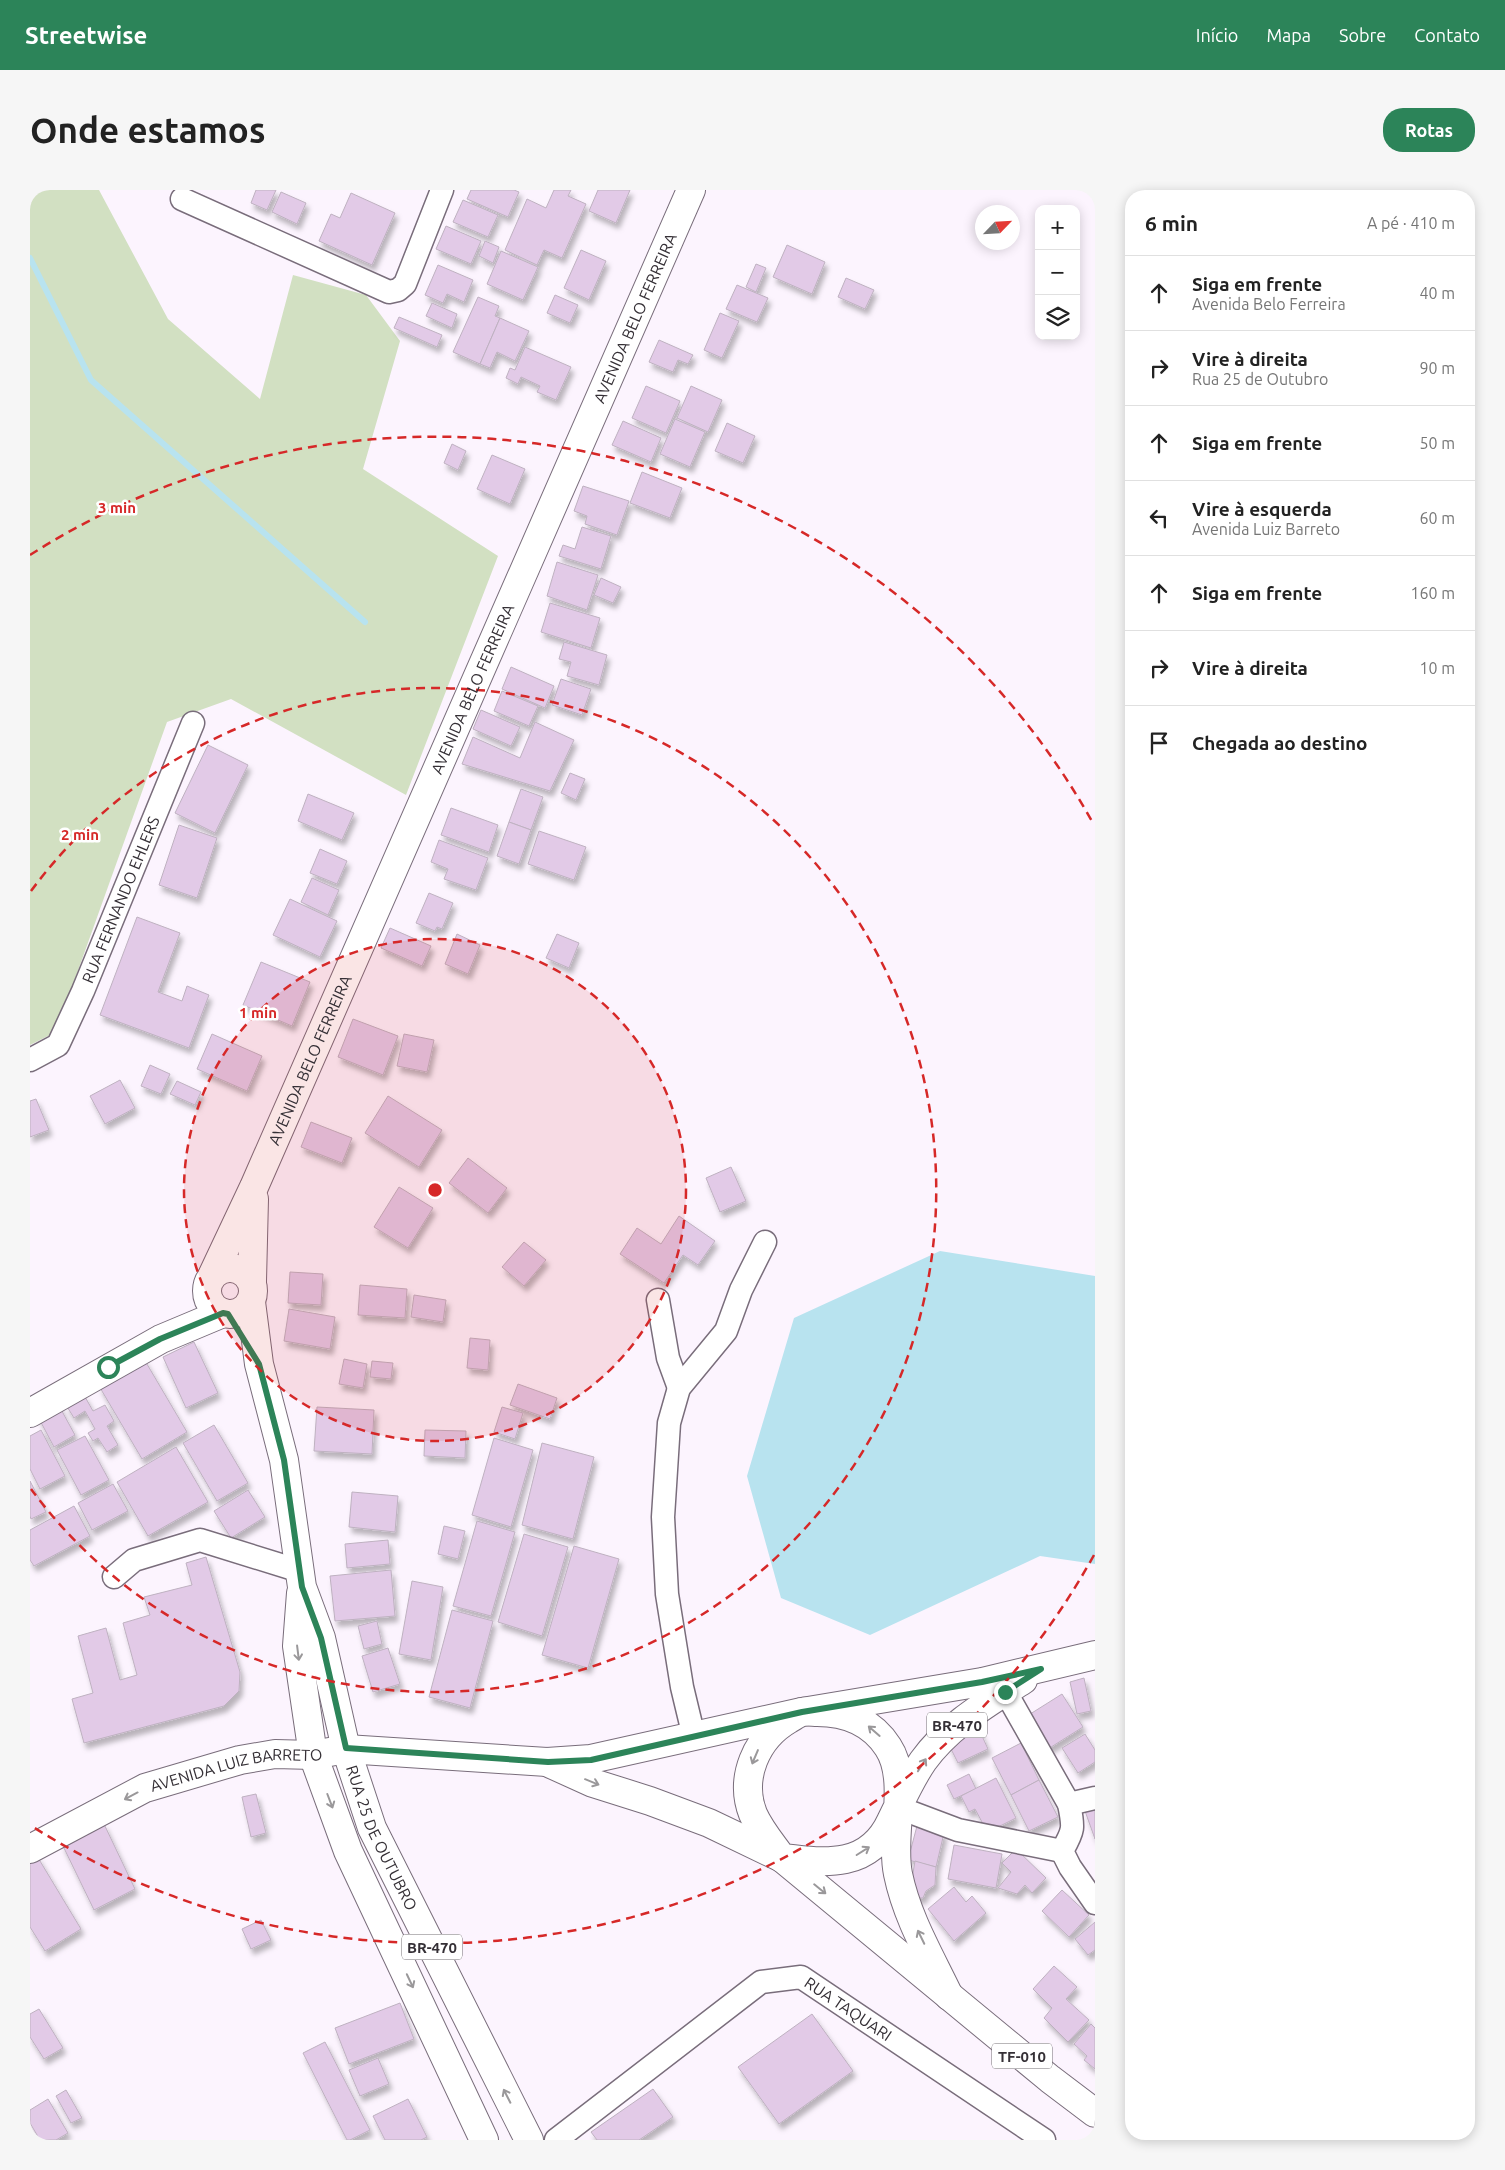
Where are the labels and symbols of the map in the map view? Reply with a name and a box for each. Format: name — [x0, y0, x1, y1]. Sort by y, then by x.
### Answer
north arrow — [975, 205, 1020, 250]
street label: AVENIDA BELO FERREIRA — [590, 230, 680, 406]
text: 3 min — [98, 499, 136, 516]
street label: AVENIDA BELO FERREIRA — [427, 601, 518, 777]
street label: RUA FERNANDO EHLERS — [78, 814, 163, 986]
text: 2 min — [61, 826, 99, 843]
street label: AVENIDA BELO FERREIRA — [265, 972, 355, 1148]
text: 1 min — [239, 1004, 277, 1021]
centre of rings — [426, 1181, 444, 1199]
route start — [97, 1356, 120, 1379]
one-way arrow — [293, 1645, 303, 1661]
route end — [994, 1681, 1017, 1704]
road number: BR-470 — [927, 1712, 987, 1738]
one-way arrow — [867, 1725, 880, 1737]
street label: AVENIDA LUIZ BARRETO — [148, 1744, 324, 1795]
one-way arrow — [750, 1749, 760, 1764]
one-way arrow — [917, 1758, 927, 1772]
street label: RUA 25 DE OUTUBRO — [343, 1763, 421, 1913]
one-way arrow — [584, 1778, 599, 1787]
one-way arrow — [123, 1791, 138, 1801]
one-way arrow — [326, 1792, 335, 1808]
one-way arrow — [856, 1846, 870, 1856]
one-way arrow — [813, 1884, 826, 1895]
one-way arrow — [915, 1929, 925, 1944]
road number: BR-470 — [402, 1934, 462, 1960]
one-way arrow — [406, 1973, 415, 1988]
street label: RUA TAQUARI — [801, 1973, 895, 2044]
road number: TF-010 — [992, 2044, 1052, 2068]
one-way arrow — [502, 2089, 512, 2104]

